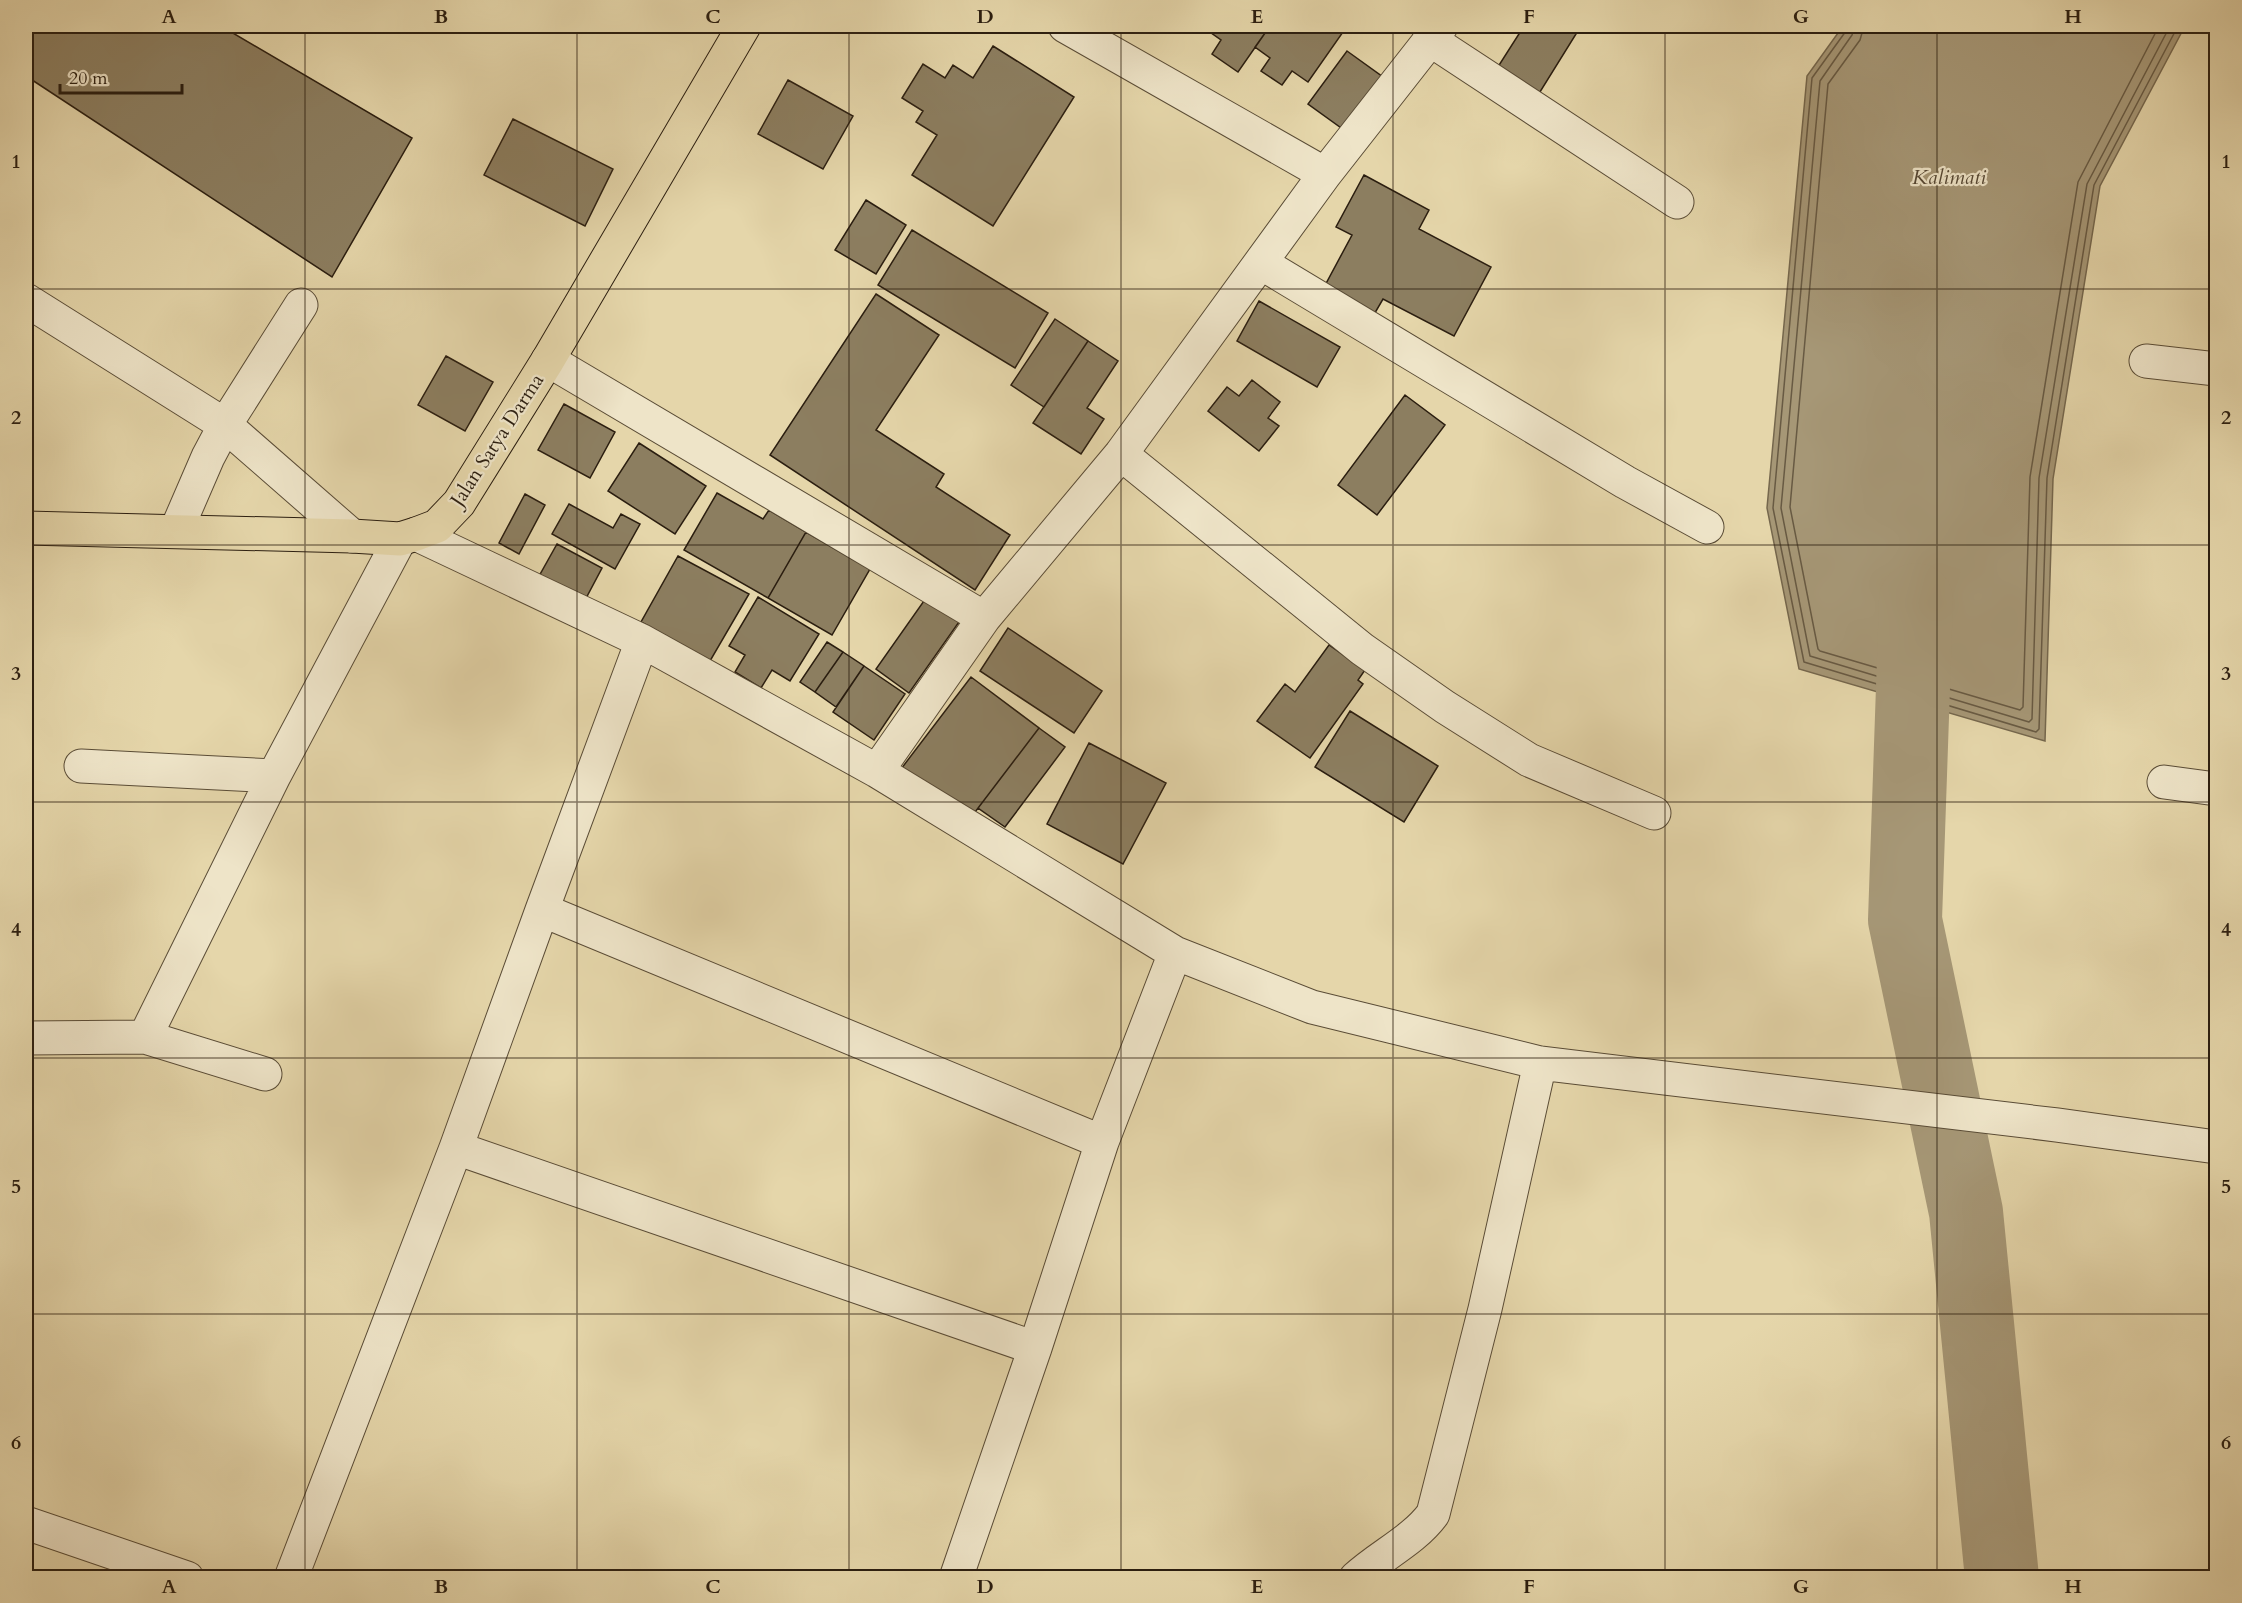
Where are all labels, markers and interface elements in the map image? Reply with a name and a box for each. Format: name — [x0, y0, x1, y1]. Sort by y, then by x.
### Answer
text: A — [161, 3, 177, 30]
text: B — [434, 3, 448, 30]
text: C — [705, 3, 721, 30]
text: D — [976, 3, 994, 30]
text: E — [1251, 3, 1263, 30]
text: F — [1523, 3, 1535, 30]
text: G — [1793, 3, 1809, 30]
text: H — [2064, 3, 2082, 30]
scale bar — [60, 57, 182, 95]
text: 20 m — [69, 66, 108, 91]
text: 1 — [11, 148, 21, 175]
text: 1 — [2221, 148, 2231, 175]
water label: Kalimati — [1912, 163, 1986, 192]
street label: Jalan Satya Darma — [442, 368, 550, 514]
text: 2 — [11, 404, 21, 431]
text: 2 — [2221, 404, 2231, 431]
text: 3 — [11, 660, 21, 687]
text: 3 — [2221, 660, 2231, 687]
text: 4 — [11, 916, 21, 943]
text: 4 — [2221, 916, 2231, 943]
text: 5 — [11, 1173, 21, 1200]
text: 5 — [2221, 1173, 2231, 1200]
text: 6 — [11, 1429, 21, 1456]
text: 6 — [2221, 1429, 2231, 1456]
text: A — [161, 1573, 177, 1600]
text: B — [434, 1573, 448, 1600]
text: C — [705, 1573, 721, 1600]
text: D — [976, 1573, 994, 1600]
text: E — [1251, 1573, 1263, 1600]
text: F — [1523, 1573, 1535, 1600]
text: G — [1793, 1573, 1809, 1600]
text: H — [2064, 1573, 2082, 1600]

